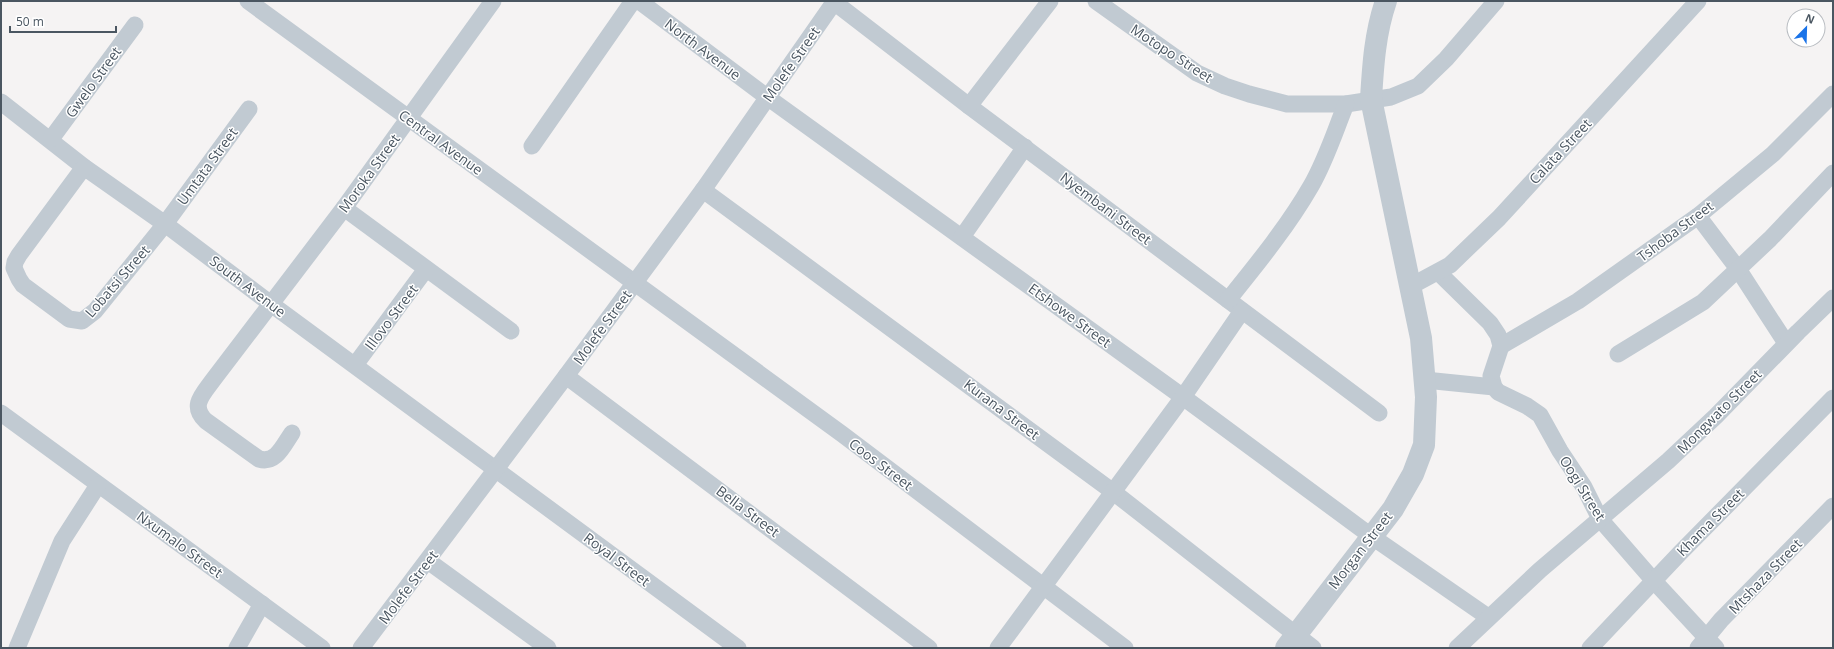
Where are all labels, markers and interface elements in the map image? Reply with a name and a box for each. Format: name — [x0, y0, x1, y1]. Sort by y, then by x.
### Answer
scale bar — [10, 8, 116, 34]
north arrow — [1786, 8, 1826, 48]
text: N — [1803, 10, 1817, 27]
text: 50 m — [16, 13, 44, 30]
street label: North Avenue — [661, 14, 745, 84]
street label: Motopo Street — [1127, 19, 1217, 87]
street label: Molefe Street — [758, 23, 824, 105]
street label: Gwelo Street — [61, 43, 125, 121]
street label: Central Avenue — [395, 105, 487, 179]
street label: Calata Street — [1525, 114, 1595, 188]
street label: Umtata Street — [172, 123, 242, 209]
street label: Moroka Street — [334, 130, 404, 216]
street label: Nyembani Street — [1057, 167, 1155, 249]
street label: Tshoba Street — [1633, 196, 1717, 266]
street label: Lobatsi Street — [80, 241, 154, 321]
street label: South Avenue — [206, 251, 290, 321]
street label: Etshowe Street — [1025, 279, 1115, 351]
street label: Illovo Street — [360, 280, 422, 354]
street label: Molefe Street — [569, 286, 635, 368]
street label: Mongwato Street — [1673, 365, 1765, 457]
street label: Kurana Street — [960, 374, 1044, 444]
street label: Coos Street — [845, 434, 917, 494]
street label: Oogi Street — [1556, 452, 1610, 524]
street label: Bella Street — [713, 481, 783, 541]
street label: Khama Street — [1672, 484, 1748, 560]
street label: Nxumalo Street — [133, 506, 227, 582]
street label: Morgan Street — [1324, 507, 1396, 593]
street label: Royal Street — [580, 528, 654, 590]
street label: Mtshaza Street — [1724, 534, 1806, 618]
street label: Molefe Street — [374, 546, 442, 628]

